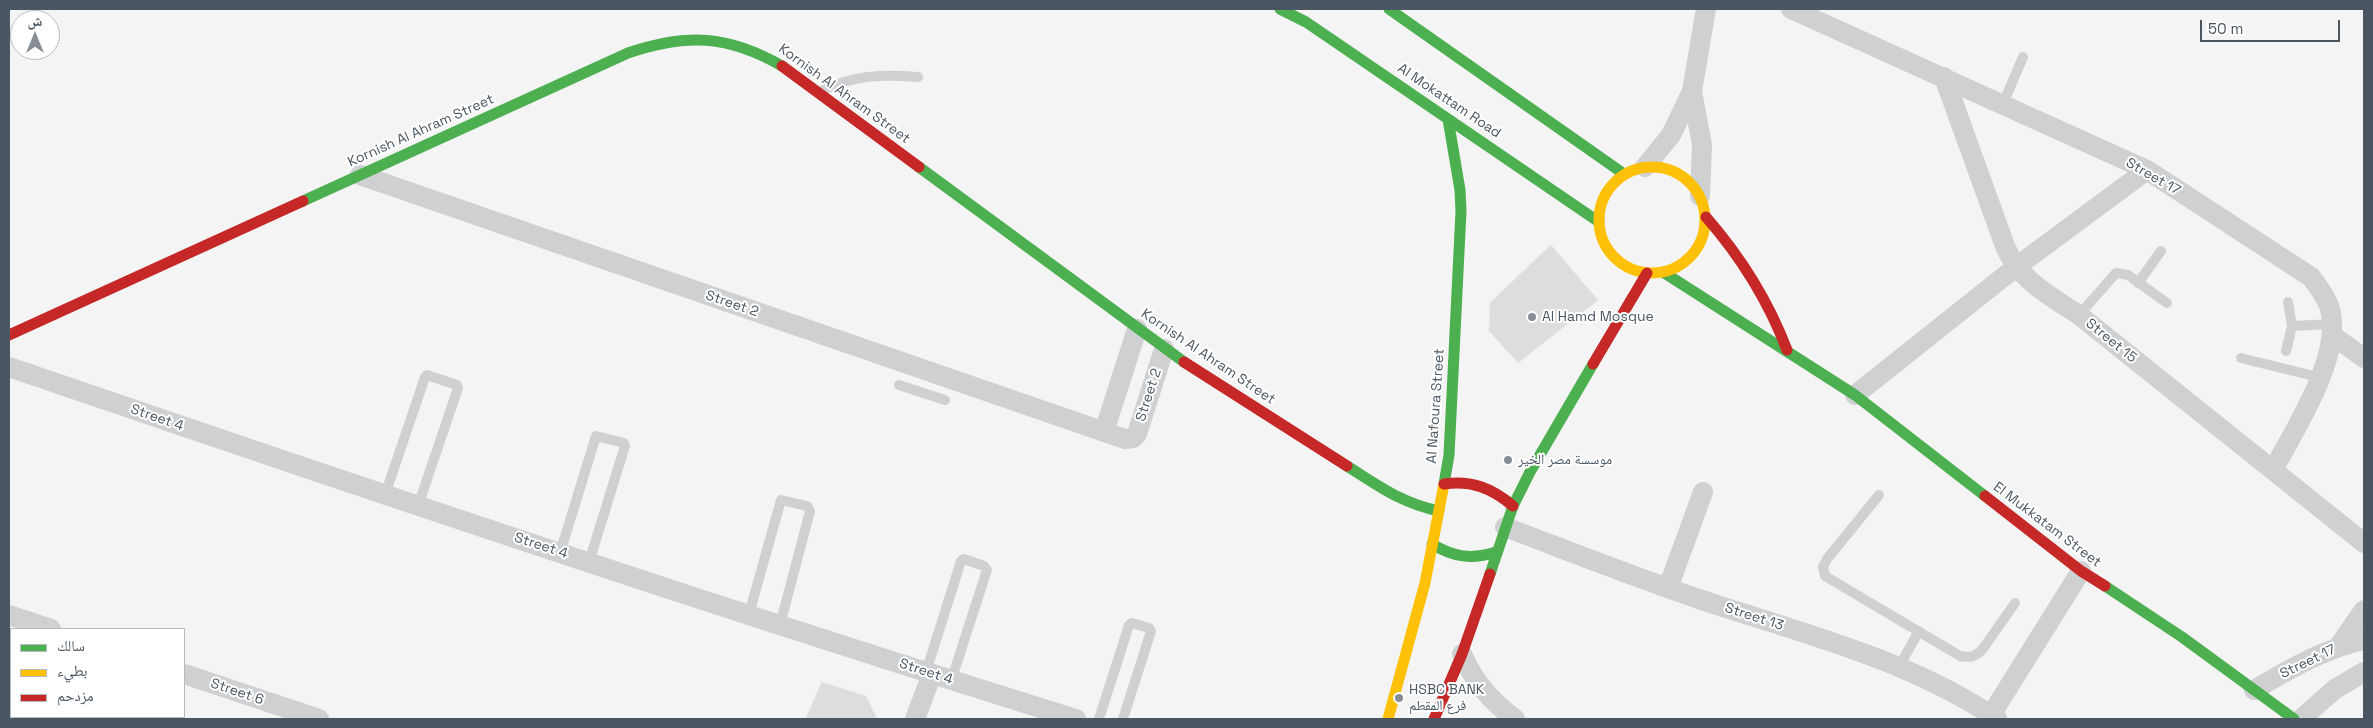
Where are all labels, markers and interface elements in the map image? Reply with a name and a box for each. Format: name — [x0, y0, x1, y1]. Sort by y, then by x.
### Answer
north arrow — [10, 10, 60, 60]
scale bar — [2203, 10, 2343, 42]
text: ش — [28, 12, 42, 30]
text: 50 m — [2208, 19, 2243, 38]
street label: Kornish Al Ahram Street — [775, 41, 913, 147]
street label: Al Mokattam Road — [1394, 60, 1504, 142]
street label: Kornish Al Ahram Street — [345, 91, 497, 171]
street label: Street 17 — [2123, 155, 2183, 199]
street label: Street 2 — [703, 287, 761, 321]
street label: Kornish Al Ahram Street — [1138, 306, 1278, 408]
place label: Al Hamd Mosque — [1542, 309, 1654, 325]
marker: Al Hamd Mosque — [1526, 311, 1538, 323]
street label: Street 15 — [2082, 315, 2140, 367]
street label: Al Nafoura Street — [1424, 348, 1448, 464]
street label: Street 2 — [1133, 366, 1165, 424]
street label: Street 4 — [128, 401, 186, 435]
place label: موسسة مصر الخير — [1518, 452, 1612, 468]
marker: موسسة مصر الخير — [1502, 454, 1514, 466]
street label: El Mukkatam Street — [1990, 479, 2104, 571]
street label: Street 4 — [512, 529, 570, 563]
street label: Street 13 — [1723, 600, 1785, 634]
legend — [10, 628, 185, 718]
text: سالك — [57, 636, 85, 655]
street label: Street 17 — [2277, 641, 2339, 683]
street label: Street 4 — [897, 655, 955, 689]
text: بطيء — [57, 661, 87, 680]
street label: Street 6 — [208, 675, 266, 709]
place label: HSBC BANK فرع المقطم — [1409, 682, 1484, 714]
text: مزدحم — [57, 686, 94, 705]
marker: HSBC BANK فرع المقطم — [1393, 692, 1405, 704]

